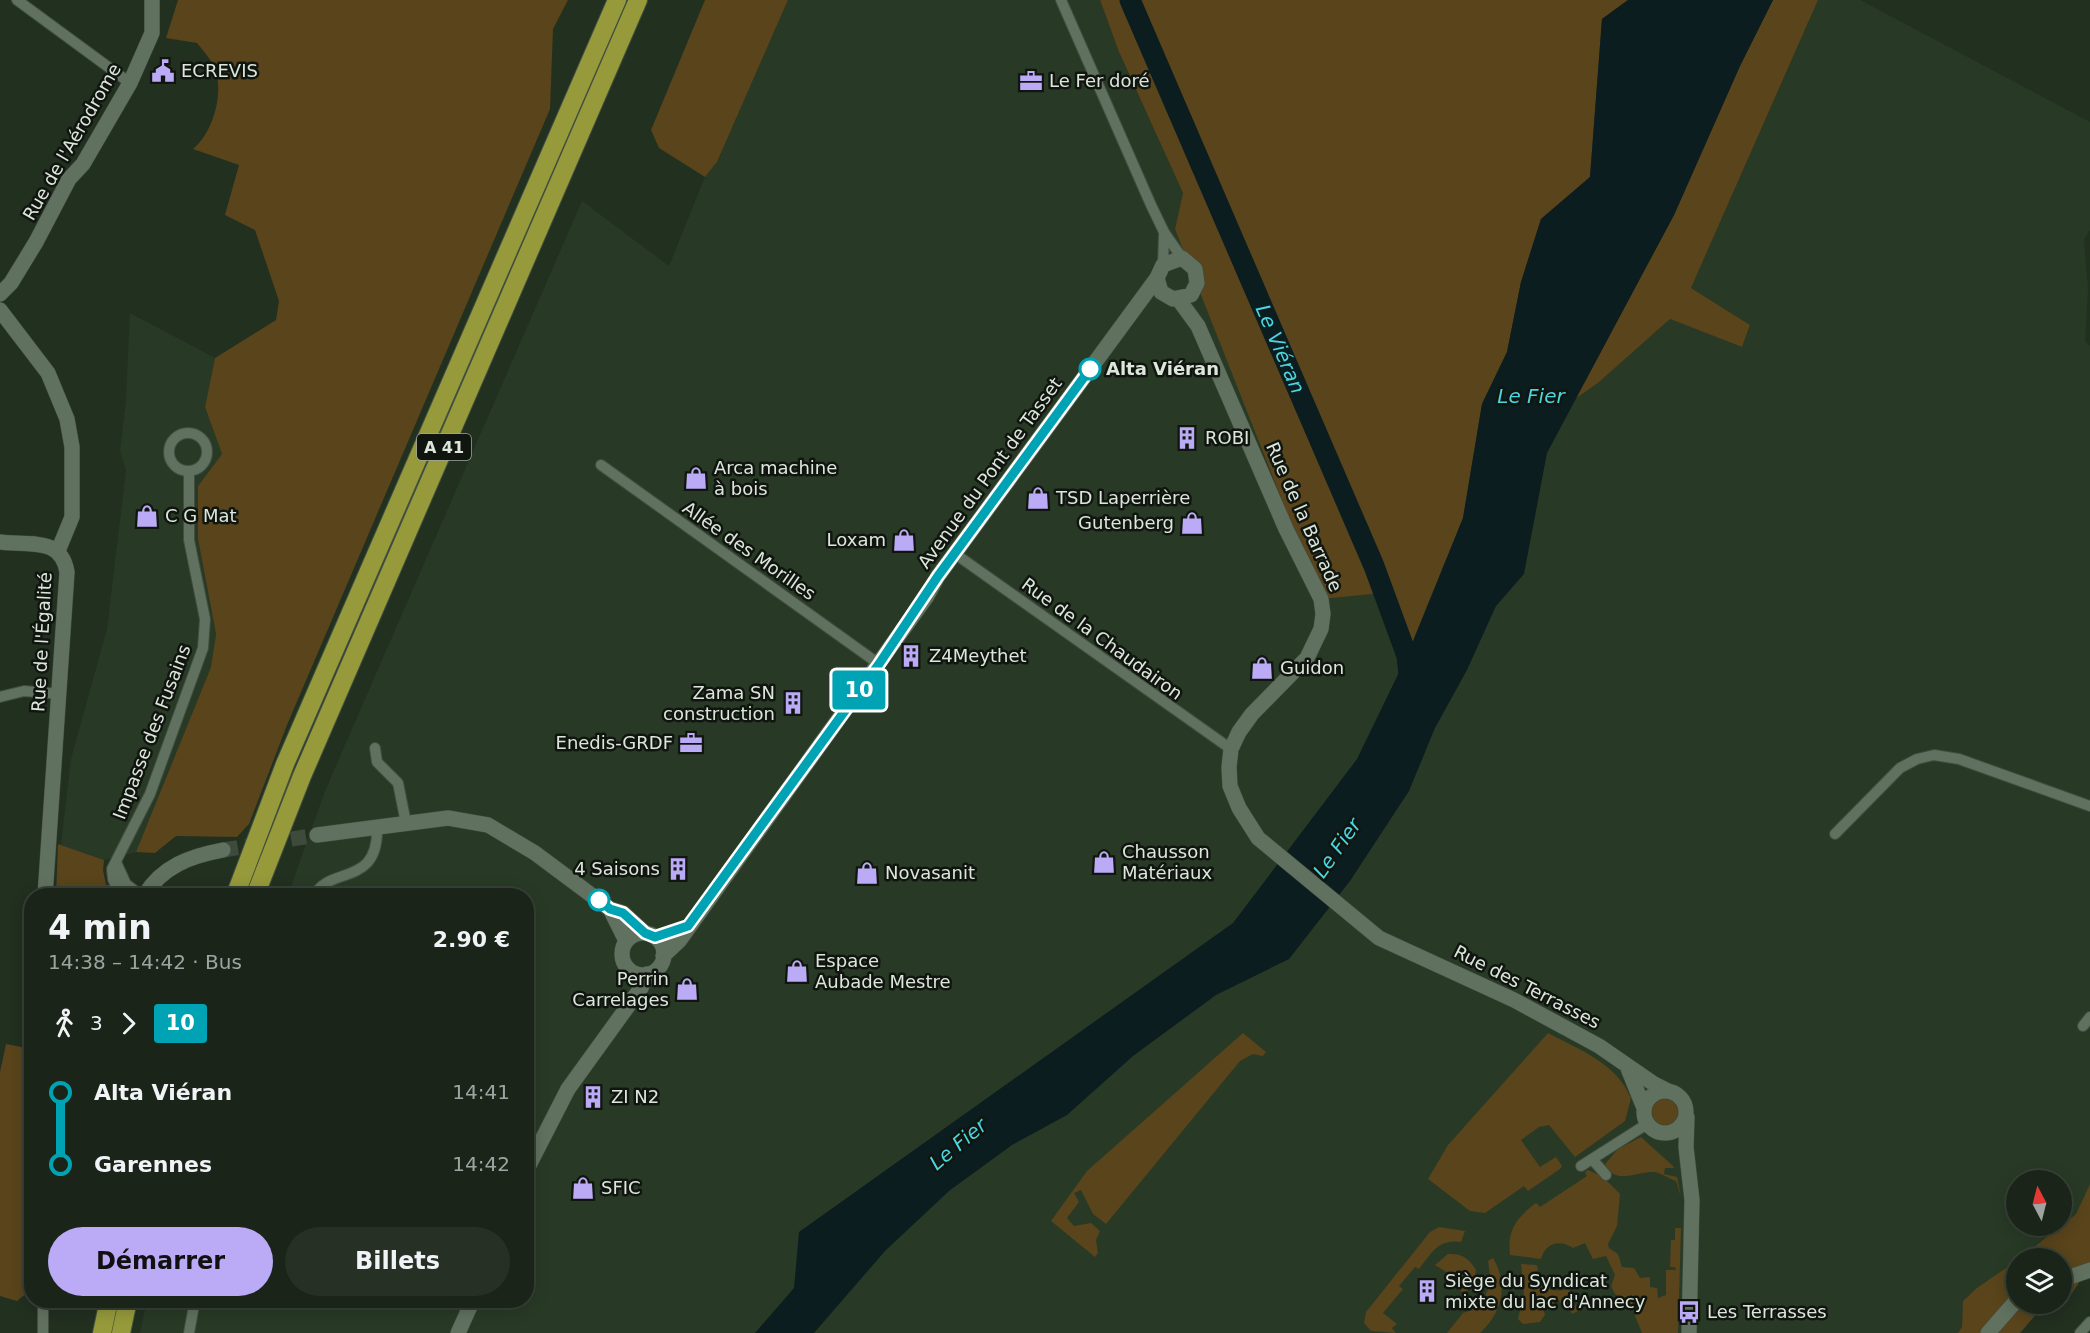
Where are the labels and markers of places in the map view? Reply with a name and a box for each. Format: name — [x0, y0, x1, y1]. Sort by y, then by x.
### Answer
public building icon: ECREVIS — [150, 58, 176, 84]
place label: ECREVIS — [181, 60, 258, 81]
office icon: Le Fer doré — [1018, 68, 1044, 94]
place label: Le Fer doré — [1049, 70, 1150, 91]
marker: Alta Viéran — [1079, 358, 1101, 380]
place label: Alta Viéran — [1106, 358, 1219, 379]
building icon: ROBI — [1174, 425, 1200, 451]
place label: ROBI — [1205, 427, 1249, 448]
place label: Arca machine à bois — [714, 457, 837, 499]
shop icon: Arca machine à bois — [683, 465, 709, 491]
shop icon: TSD Laperrière — [1025, 485, 1051, 511]
place label: TSD Laperrière — [1055, 487, 1190, 508]
shop icon: C G Mat — [134, 503, 160, 529]
place label: C G Mat — [165, 505, 237, 526]
shop icon: Gutenberg — [1179, 510, 1205, 536]
place label: Gutenberg — [1078, 512, 1174, 533]
shop icon: Loxam — [891, 527, 917, 553]
place label: Loxam — [827, 529, 886, 550]
building icon: Z4Meythet — [898, 643, 924, 669]
place label: Z4Meythet — [929, 645, 1027, 666]
shop icon: Guidon — [1249, 655, 1275, 681]
place label: Guidon — [1280, 657, 1344, 678]
place label: Zama SN construction — [663, 682, 775, 724]
building icon: Zama SN construction — [780, 690, 806, 716]
office icon: Enedis-GRDF — [678, 730, 704, 756]
place label: Enedis-GRDF — [556, 732, 673, 753]
place label: Chausson Matériaux — [1122, 841, 1213, 883]
shop icon: Chausson Matériaux — [1091, 849, 1117, 875]
building icon: 4 Saisons — [665, 856, 691, 882]
place label: 4 Saisons — [574, 858, 660, 879]
shop icon: Novasanit — [854, 860, 880, 886]
place label: Novasanit — [885, 862, 975, 883]
unlabelled marker — [588, 889, 610, 911]
place label: Espace Aubade Mestre — [815, 950, 951, 992]
shop icon: Espace Aubade Mestre — [784, 958, 810, 984]
place label: Perrin Carrelages — [572, 968, 669, 1010]
shop icon: Perrin Carrelages — [674, 976, 700, 1002]
building icon: ZI N2 — [580, 1084, 606, 1110]
place label: ZI N2 — [611, 1086, 659, 1107]
shop icon: SFIC — [570, 1175, 596, 1201]
place label: SFIC — [601, 1177, 641, 1198]
place label: Siège du Syndicat mixte du lac d'Annecy — [1445, 1270, 1646, 1312]
building icon: Siège du Syndicat mixte du lac d'Annecy — [1414, 1278, 1440, 1304]
bus stop icon: Les Terrasses — [1676, 1299, 1702, 1325]
place label: Les Terrasses — [1707, 1301, 1827, 1322]

